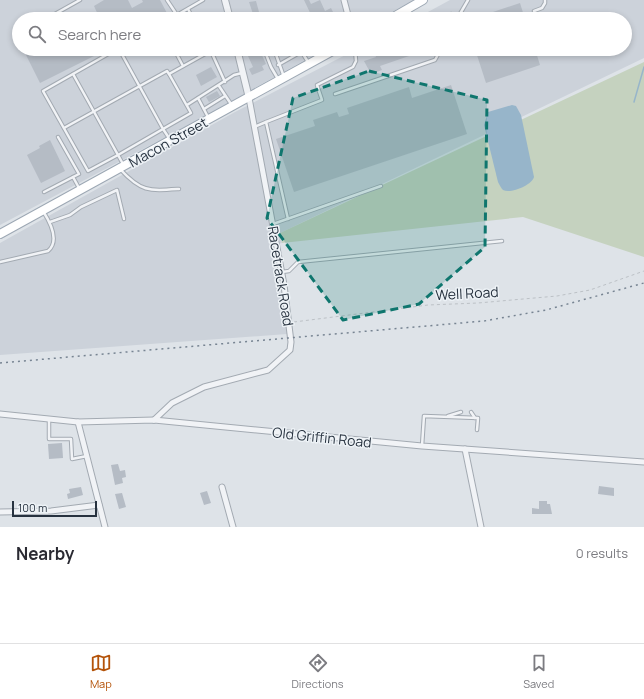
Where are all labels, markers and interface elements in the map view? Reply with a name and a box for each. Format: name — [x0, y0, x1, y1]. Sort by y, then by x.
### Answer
search box — [12, 12, 632, 56]
icon: search — [26, 23, 48, 45]
text: Search here — [58, 24, 141, 45]
street label: Macon Street — [125, 112, 211, 172]
street label: Racetrack Road — [264, 225, 298, 327]
street label: Well Road — [435, 282, 499, 304]
street label: Old Griffin Road — [271, 422, 373, 452]
scale bar — [12, 499, 97, 518]
text: 100 m — [18, 500, 47, 515]
text: Nearby — [16, 542, 74, 565]
text: 0 results — [576, 544, 628, 562]
tab: Map — [90, 652, 112, 691]
tab: Directions — [291, 652, 344, 691]
tab: Saved — [523, 652, 554, 691]

